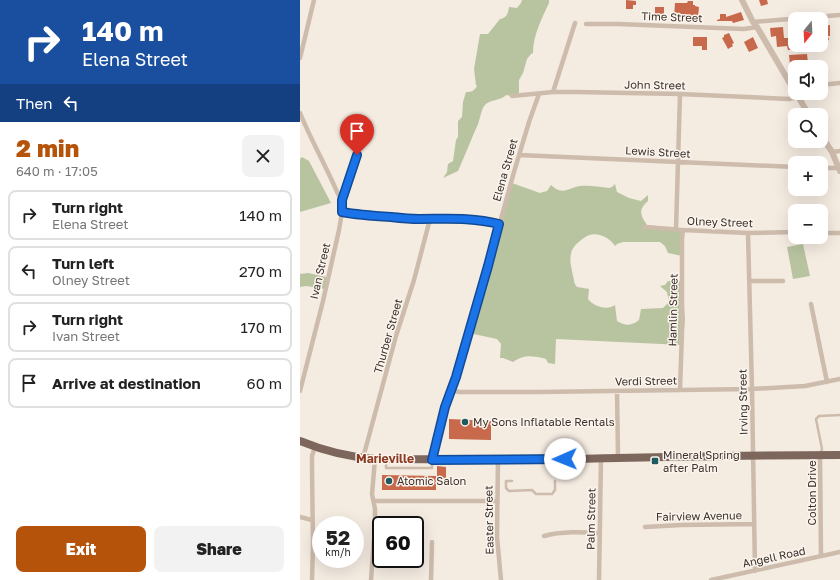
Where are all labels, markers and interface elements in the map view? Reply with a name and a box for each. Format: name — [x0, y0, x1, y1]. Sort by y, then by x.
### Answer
street label: Time Street — [641, 9, 703, 24]
north arrow — [788, 12, 828, 52]
map controls — [788, 12, 828, 244]
text: 140 m — [82, 14, 164, 47]
icon: right — [16, 16, 68, 68]
text: Elena Street — [82, 48, 188, 70]
button: sound — [788, 60, 828, 100]
street label: John Street — [624, 77, 686, 92]
icon: left — [60, 92, 82, 114]
text: Then — [16, 94, 52, 112]
button: search — [788, 108, 828, 148]
pin — [340, 114, 374, 155]
icon: arrive — [346, 120, 368, 142]
text: 2 min — [16, 133, 79, 162]
button: close — [242, 135, 284, 177]
street label: Elena Street — [489, 137, 520, 203]
street label: Lewis Street — [625, 143, 691, 160]
button: + — [788, 156, 828, 196]
text: 640 m · 17:05 — [16, 163, 98, 179]
text: Turn right — [52, 198, 123, 216]
icon: right — [18, 204, 40, 226]
button: − — [788, 204, 828, 244]
text: 140 m — [239, 206, 282, 224]
street label: Olney Street — [687, 214, 753, 229]
text: Elena Street — [52, 216, 129, 232]
street label: Ivan Street — [307, 241, 332, 300]
text: Turn left — [52, 254, 114, 272]
icon: left — [18, 260, 40, 282]
text: 270 m — [239, 262, 282, 280]
text: Olney Street — [52, 272, 130, 288]
street label: Hamlin Street — [665, 273, 680, 347]
street label: Thurber Street — [371, 297, 404, 375]
text: Turn right — [52, 310, 123, 328]
icon: right — [18, 316, 40, 338]
text: 170 m — [240, 318, 282, 336]
text: Ivan Street — [52, 328, 120, 344]
street label: Irving Street — [735, 369, 750, 435]
icon: arrive — [18, 372, 40, 394]
street label: Verdi Street — [615, 373, 677, 388]
text: Arrive at destination — [52, 374, 201, 392]
text: 60 m — [247, 374, 282, 392]
place label: My Sons Inflatable Rentals — [473, 415, 615, 428]
marker: My Sons Inflatable Rentals — [460, 417, 470, 427]
position arrow — [544, 438, 586, 480]
place label: Mineral Spring after Palm — [663, 448, 740, 474]
district label: Marieville — [356, 451, 414, 466]
marker: Mineral Spring after Palm — [650, 456, 660, 466]
street label: Colton Drive — [805, 460, 818, 526]
place label: Atomic Salon — [397, 474, 466, 487]
marker: Atomic Salon — [384, 476, 394, 486]
street label: Easter Street — [481, 485, 496, 555]
street label: Palm Street — [583, 488, 598, 550]
street label: Fairview Avenue — [656, 508, 742, 523]
speed limit sign: 60 — [372, 516, 424, 568]
text: 52 — [326, 525, 350, 549]
button: Exit — [16, 526, 146, 572]
button: Share — [154, 526, 284, 572]
street label: Angell Road — [741, 543, 807, 570]
text: km/h — [325, 546, 351, 558]

